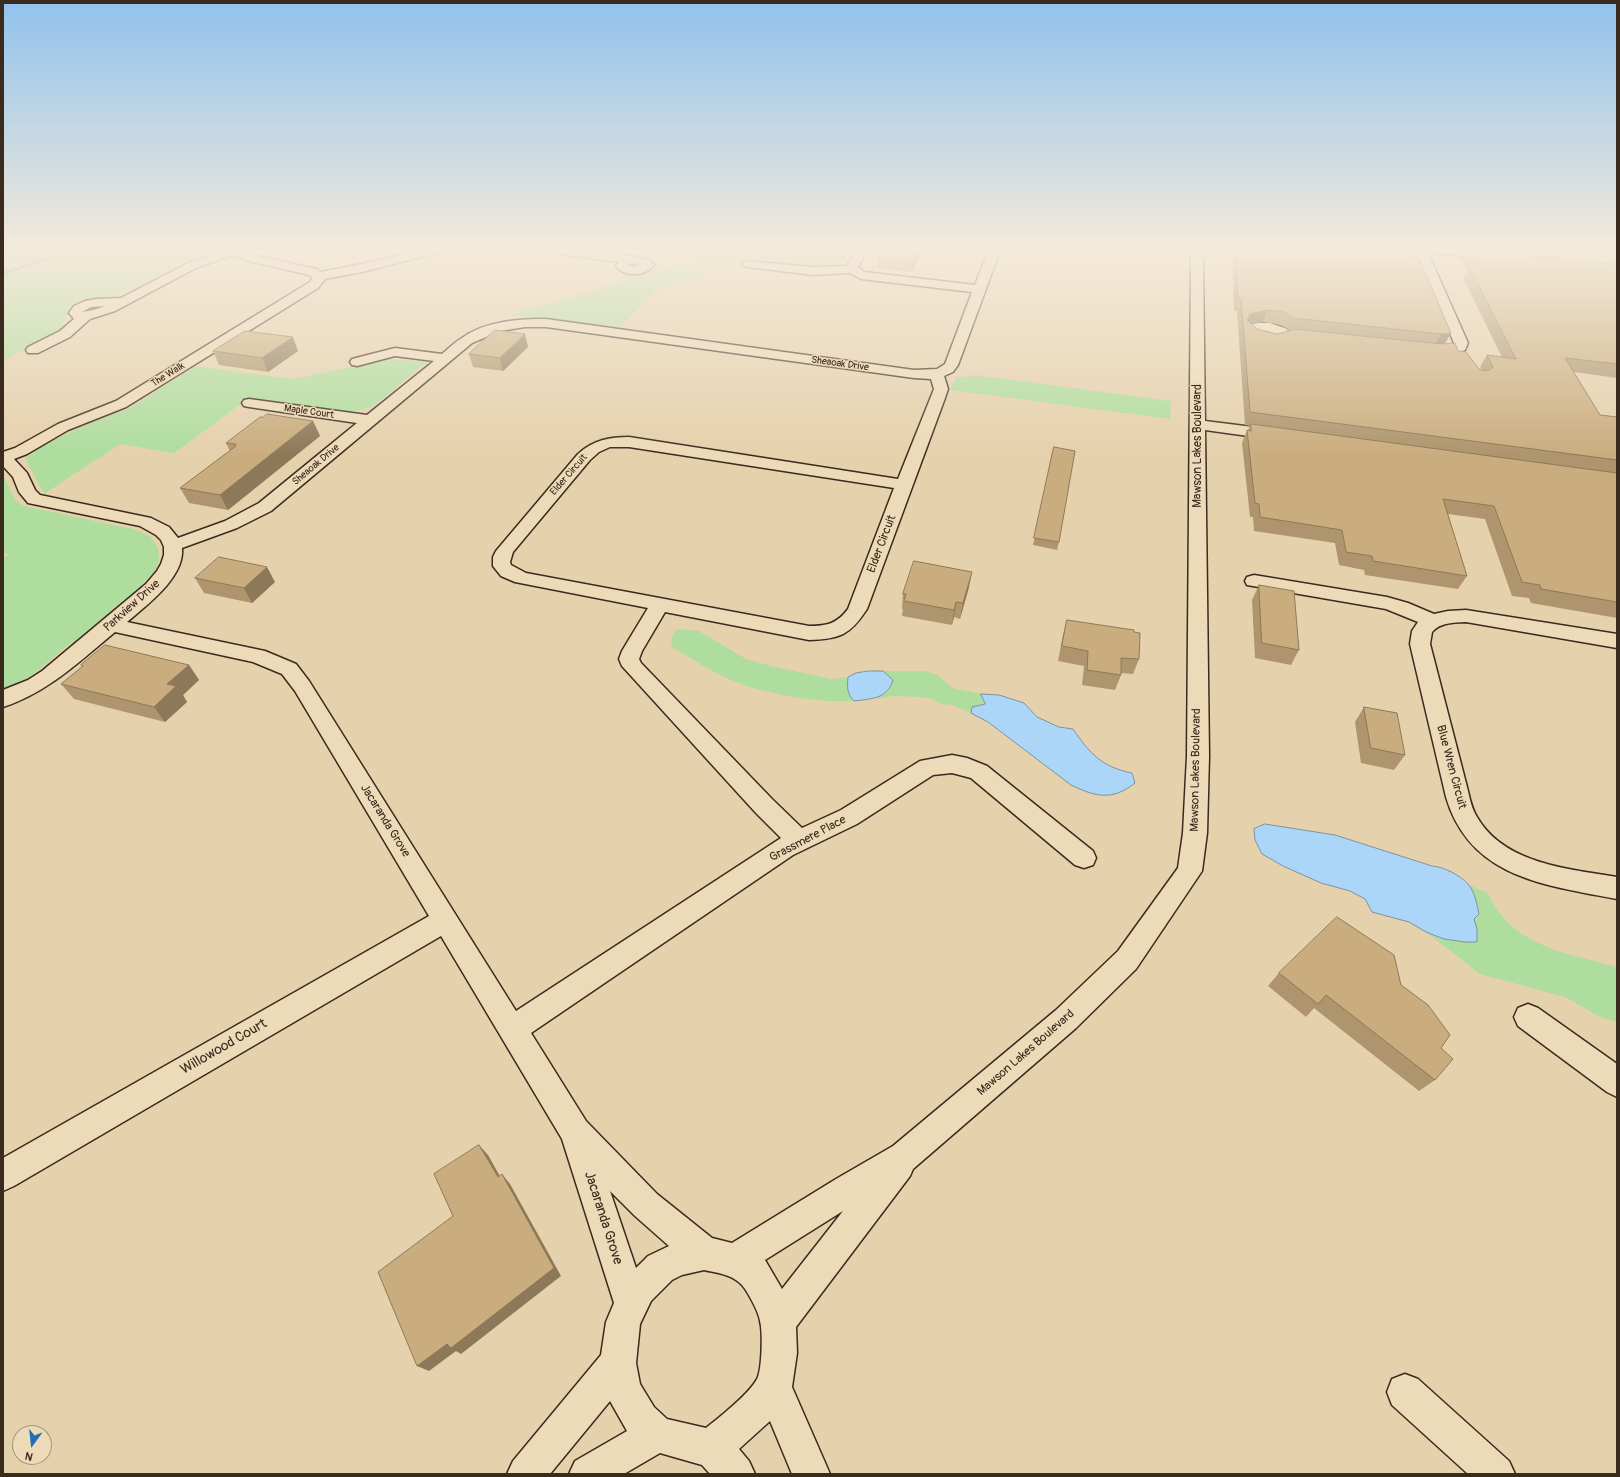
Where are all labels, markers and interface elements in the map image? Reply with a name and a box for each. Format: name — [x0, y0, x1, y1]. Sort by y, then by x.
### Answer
street label: Sheaoak Drive — [811, 354, 869, 374]
street label: The Walk — [149, 360, 187, 390]
street label: Mawson Lakes Boulevard — [1191, 384, 1205, 508]
street label: Maple Court — [283, 403, 335, 421]
street label: Sheaoak Drive — [290, 442, 342, 488]
street label: Elder Circuit — [548, 452, 590, 498]
street label: Elder Circuit — [864, 513, 900, 575]
street label: Parkview Drive — [101, 577, 163, 635]
street label: Mawson Lakes Boulevard — [1188, 708, 1204, 832]
street label: Blue Wren Circuit — [1433, 723, 1469, 811]
street label: Jacaranda Grove — [357, 782, 413, 860]
street label: Grassmere Place — [767, 813, 849, 865]
street label: Mawson Lakes Boulevard — [975, 1007, 1077, 1099]
street label: Willowood Court — [178, 1016, 270, 1078]
street label: Jacaranda Grove — [580, 1169, 626, 1267]
north arrow — [12, 1425, 52, 1465]
text: N — [24, 1449, 34, 1463]

